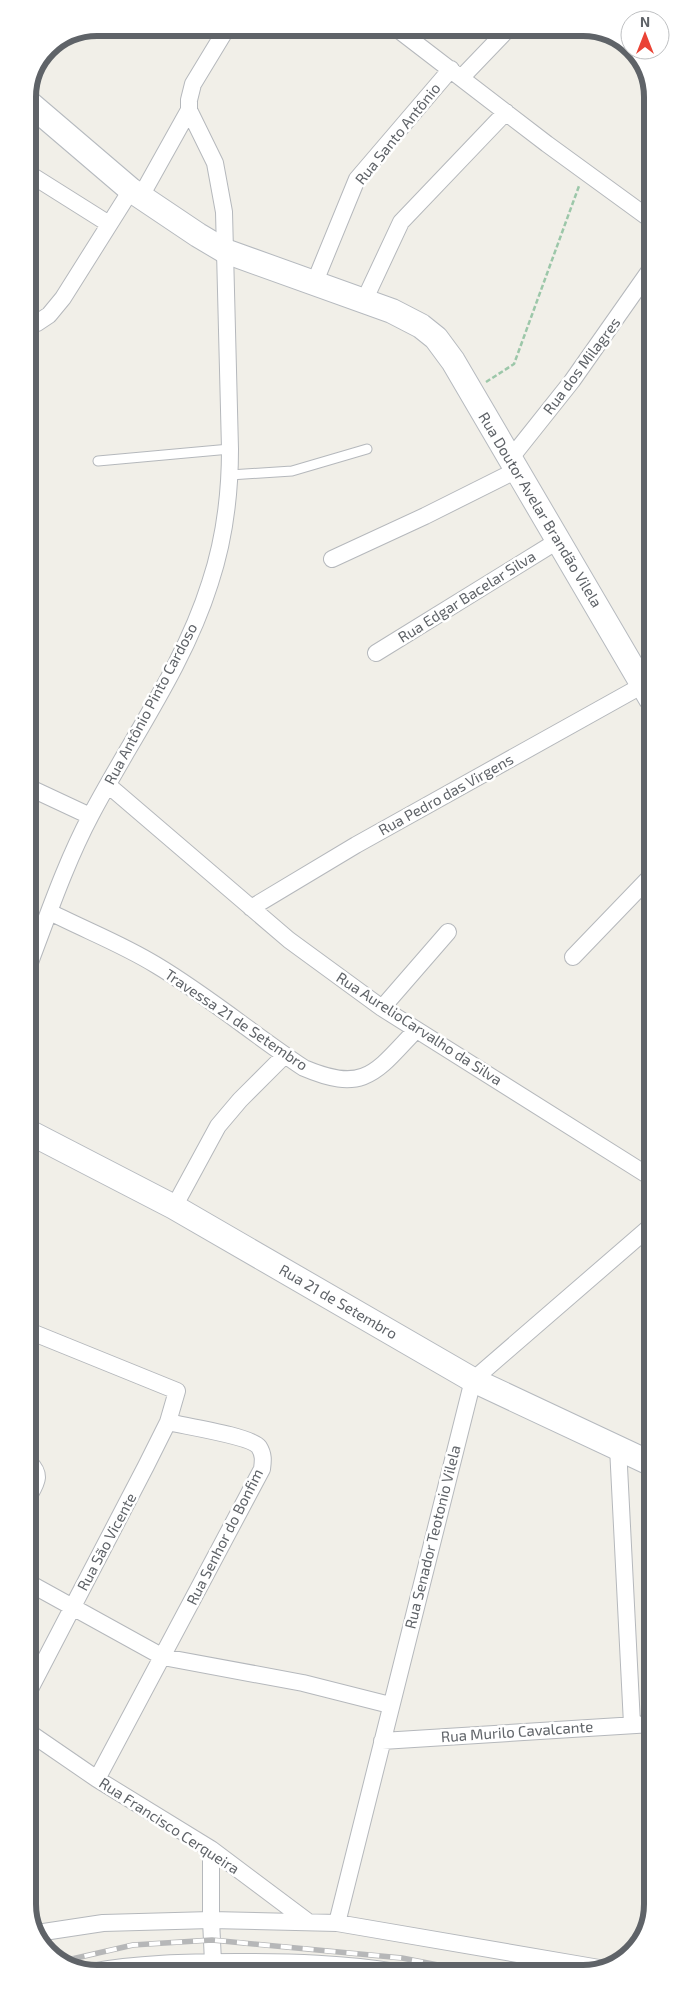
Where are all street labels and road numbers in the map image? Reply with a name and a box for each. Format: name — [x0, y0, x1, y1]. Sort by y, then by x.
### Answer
street label: Rua Santo Antônio — [351, 79, 444, 188]
street label: Rua dos Milagres — [539, 313, 624, 418]
street label: Rua Doutor Avelar Brandão Vilela — [475, 409, 606, 610]
street label: Rua Edgar Bacelar Silva — [394, 546, 539, 646]
street label: Rua Antônio Pinto Cardoso — [100, 620, 200, 787]
street label: Rua Pedro das Virgens — [375, 750, 516, 839]
street label: Travessa 21 de Setembro — [162, 965, 311, 1074]
street label: Rua AurelioCarvalho da Silva — [333, 968, 506, 1089]
street label: Rua 21 de Setembro — [276, 1260, 401, 1342]
street label: Rua Senador Teotonio Vilela — [400, 1443, 464, 1630]
street label: Rua Senhor do Bonfim — [182, 1466, 266, 1607]
street label: Rua São Vicente — [73, 1490, 139, 1594]
street label: Rua Murilo Cavalcante — [440, 1717, 594, 1745]
street label: Rua Francisco Cerqueira — [96, 1773, 243, 1877]

